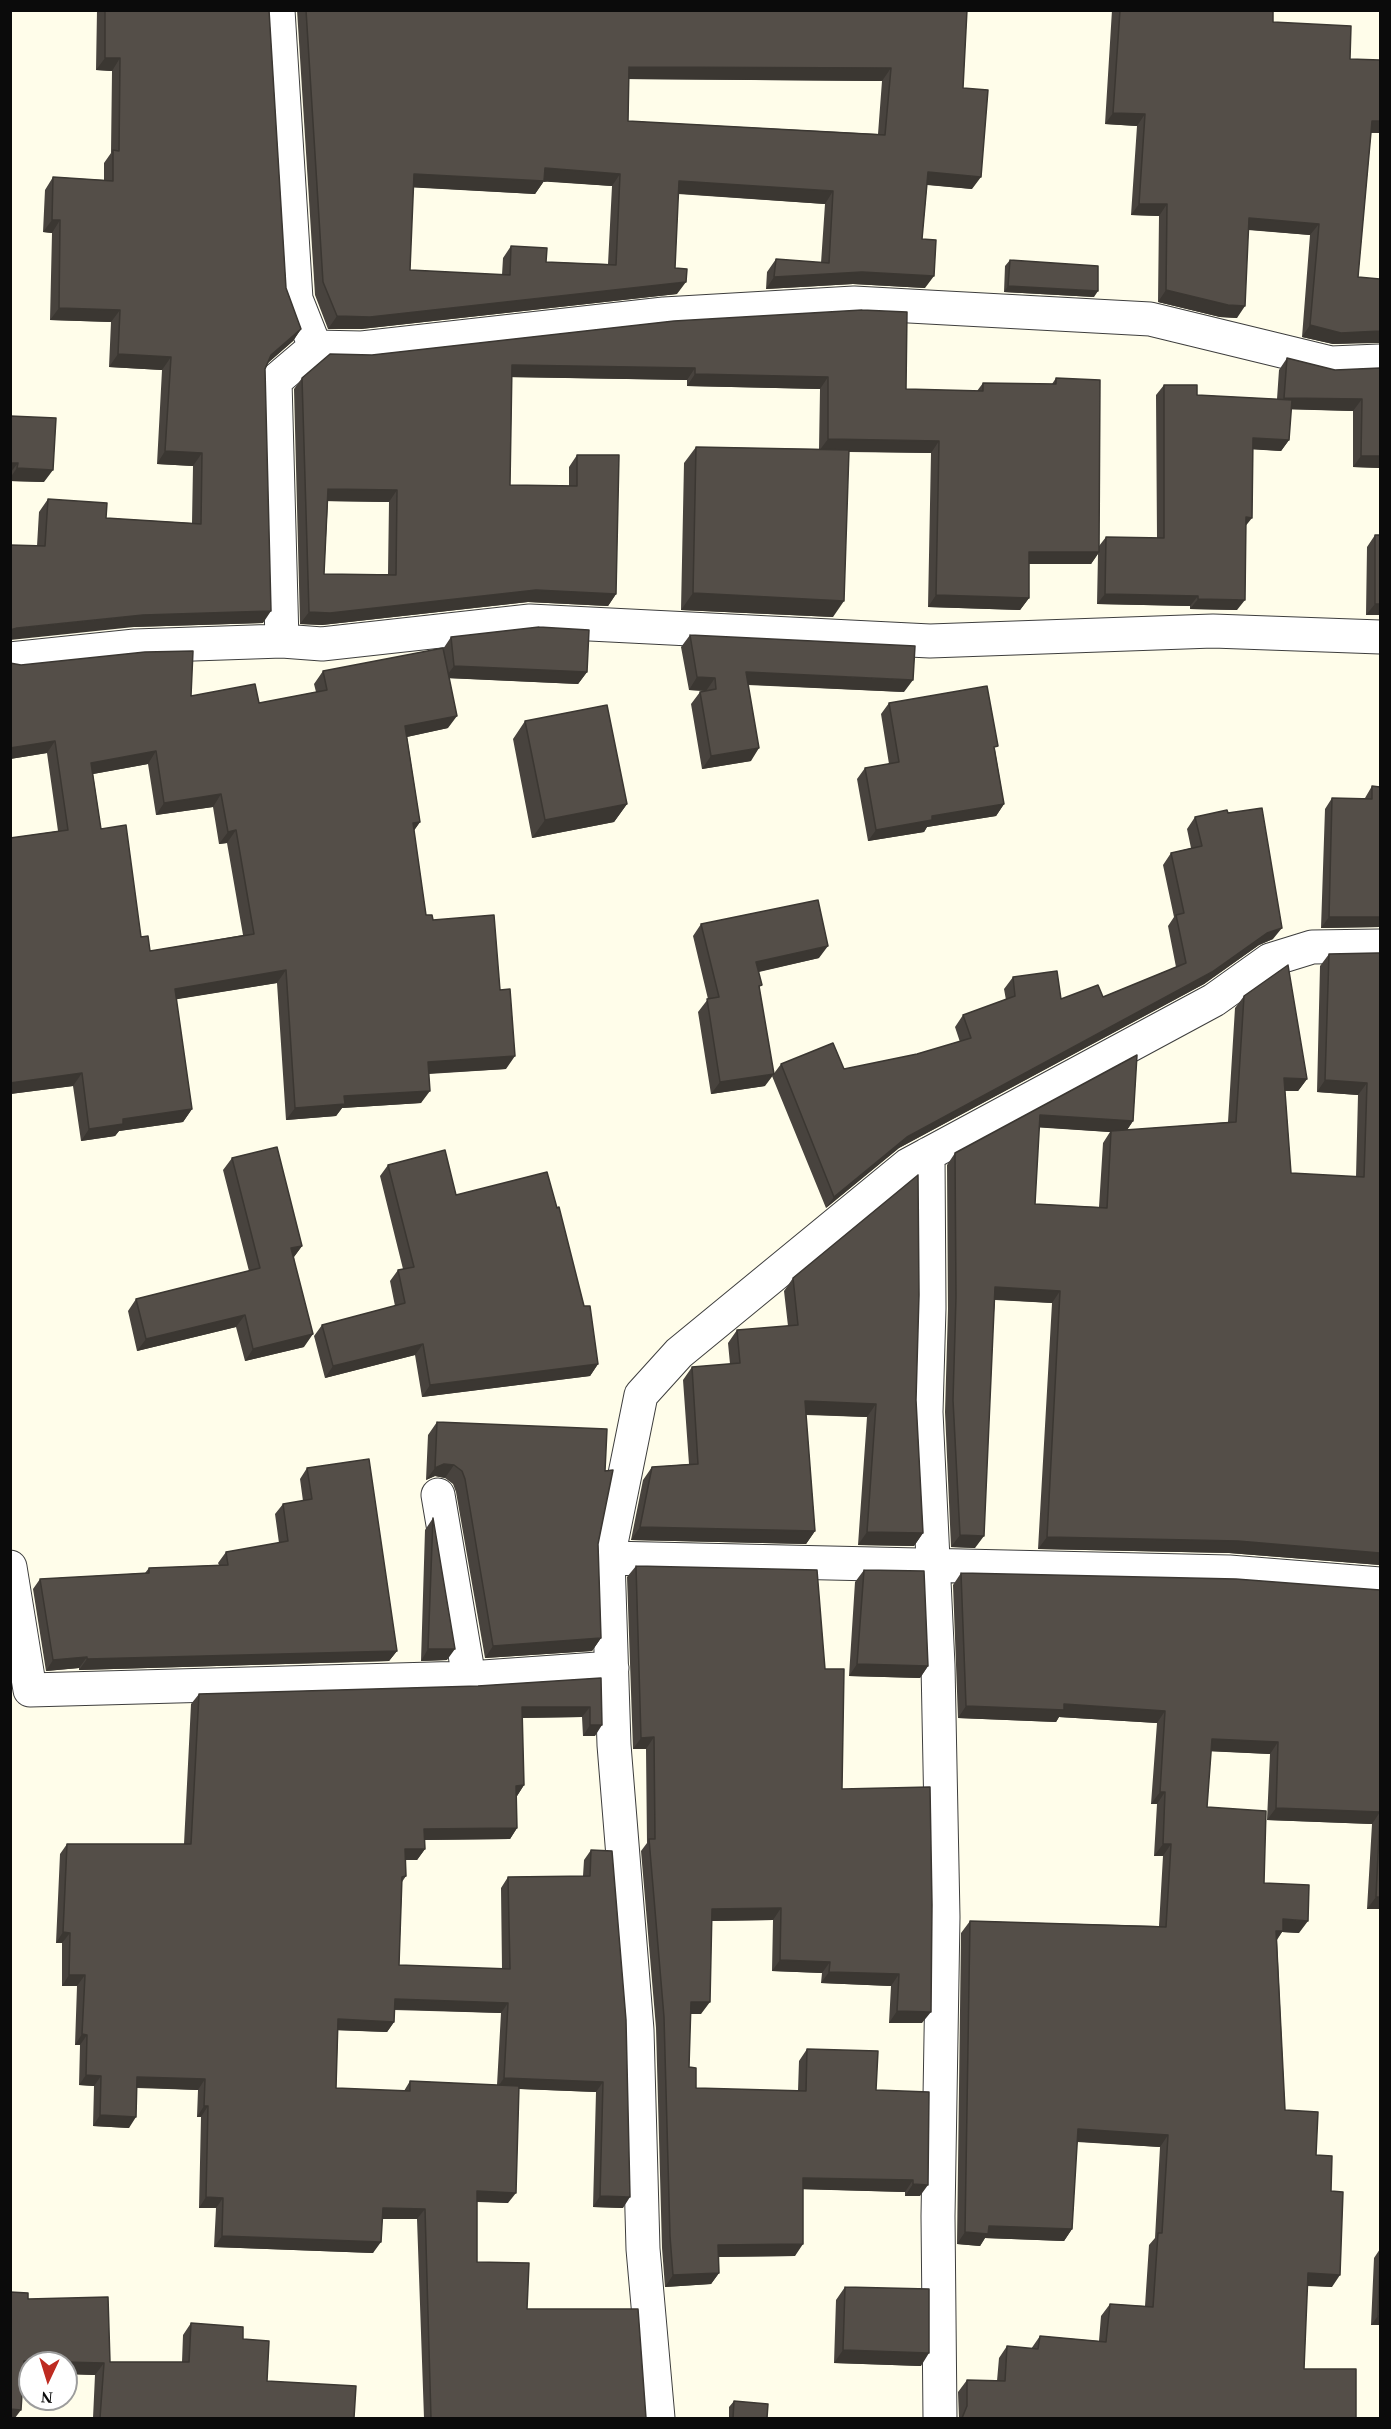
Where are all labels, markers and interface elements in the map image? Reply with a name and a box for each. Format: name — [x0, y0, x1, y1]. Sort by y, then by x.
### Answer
north arrow — [18, 2351, 78, 2411]
text: N — [40, 2389, 53, 2406]

